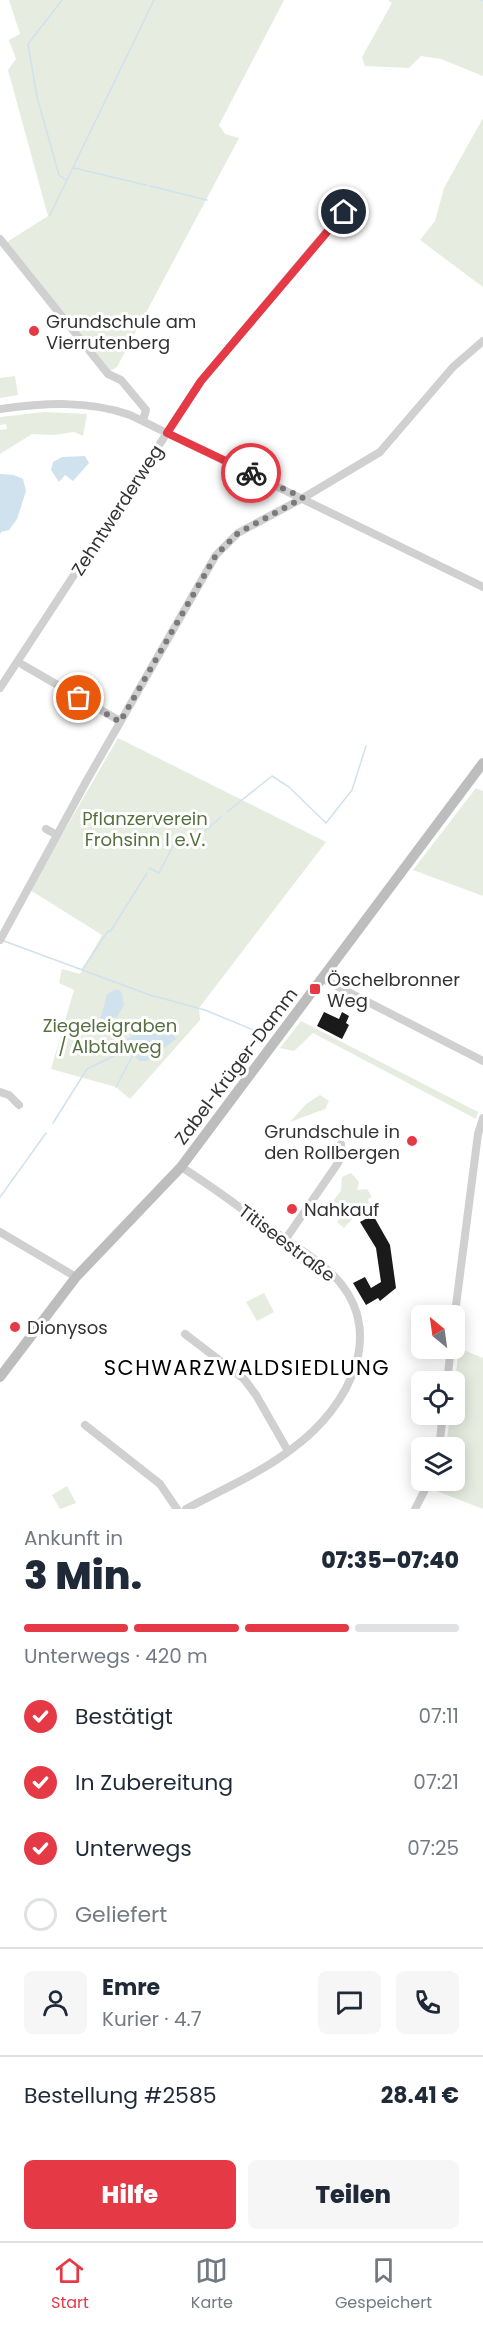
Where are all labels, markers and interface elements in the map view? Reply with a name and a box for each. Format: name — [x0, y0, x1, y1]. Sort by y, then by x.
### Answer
pin — [318, 186, 369, 237]
icon: home — [327, 195, 360, 228]
place label: Grundschule am Vierrutenberg — [46, 309, 196, 355]
marker: Grundschule am Vierrutenberg — [27, 324, 41, 338]
street label: Zehntwerderweg — [65, 440, 169, 580]
courier — [221, 443, 281, 503]
icon: bike — [235, 457, 268, 490]
pin — [53, 672, 104, 723]
icon: bag — [62, 681, 95, 714]
park label: Pflanzerverein Frohsinn I e.V. — [82, 806, 208, 852]
place label: Öschelbronner Weg — [327, 967, 460, 1013]
street label: Zabel-Krüger-Damm — [169, 982, 303, 1150]
marker: Öschelbronner Weg — [308, 982, 322, 996]
park label: Ziegeleigraben / Albtalweg — [43, 1013, 177, 1059]
place label: Grundschule in den Rollbergen — [264, 1119, 400, 1165]
marker: Grundschule in den Rollbergen — [405, 1134, 419, 1148]
place label: Nahkauf — [304, 1197, 379, 1222]
street label: Titiseestraße — [234, 1198, 340, 1288]
marker: Nahkauf — [285, 1202, 299, 1216]
north arrow — [411, 1305, 465, 1359]
map controls — [411, 1305, 465, 1491]
place label: Dionysos — [27, 1315, 108, 1340]
marker: Dionysos — [8, 1320, 22, 1334]
district label: SCHWARZWALDSIEDLUNG — [104, 1353, 390, 1382]
button: locate — [411, 1371, 465, 1425]
button: layers — [411, 1437, 465, 1491]
text: Ankunft in — [24, 1524, 123, 1552]
text: 07:35–07:40 — [321, 1545, 459, 1576]
text: 3 Min. — [24, 1548, 142, 1603]
text: Unterwegs · 420 m — [24, 1642, 208, 1670]
icon: check — [24, 1700, 57, 1733]
text: Bestätigt — [75, 1701, 173, 1732]
text: 07:11 — [418, 1702, 459, 1730]
icon: check — [24, 1766, 57, 1799]
text: In Zubereitung — [75, 1767, 233, 1798]
text: 07:21 — [413, 1768, 459, 1796]
icon: check — [24, 1832, 57, 1865]
text: Unterwegs — [75, 1833, 192, 1864]
text: 07:25 — [407, 1834, 459, 1862]
text: Geliefert — [75, 1899, 167, 1930]
button: person — [24, 1971, 87, 2034]
button: chat — [318, 1971, 381, 2034]
button: phone — [396, 1971, 459, 2034]
text: Emre — [102, 1972, 160, 2003]
text: Kurier · 4.7 — [102, 2005, 202, 2033]
text: Bestellung #2585 — [24, 2080, 217, 2111]
text: 28.41 € — [381, 2080, 459, 2111]
button: Hilfe — [24, 2160, 236, 2229]
button: Teilen — [248, 2160, 459, 2229]
tab: Start — [51, 2254, 89, 2315]
tab: Karte — [191, 2254, 233, 2315]
tab: Gespeichert — [335, 2254, 432, 2315]

